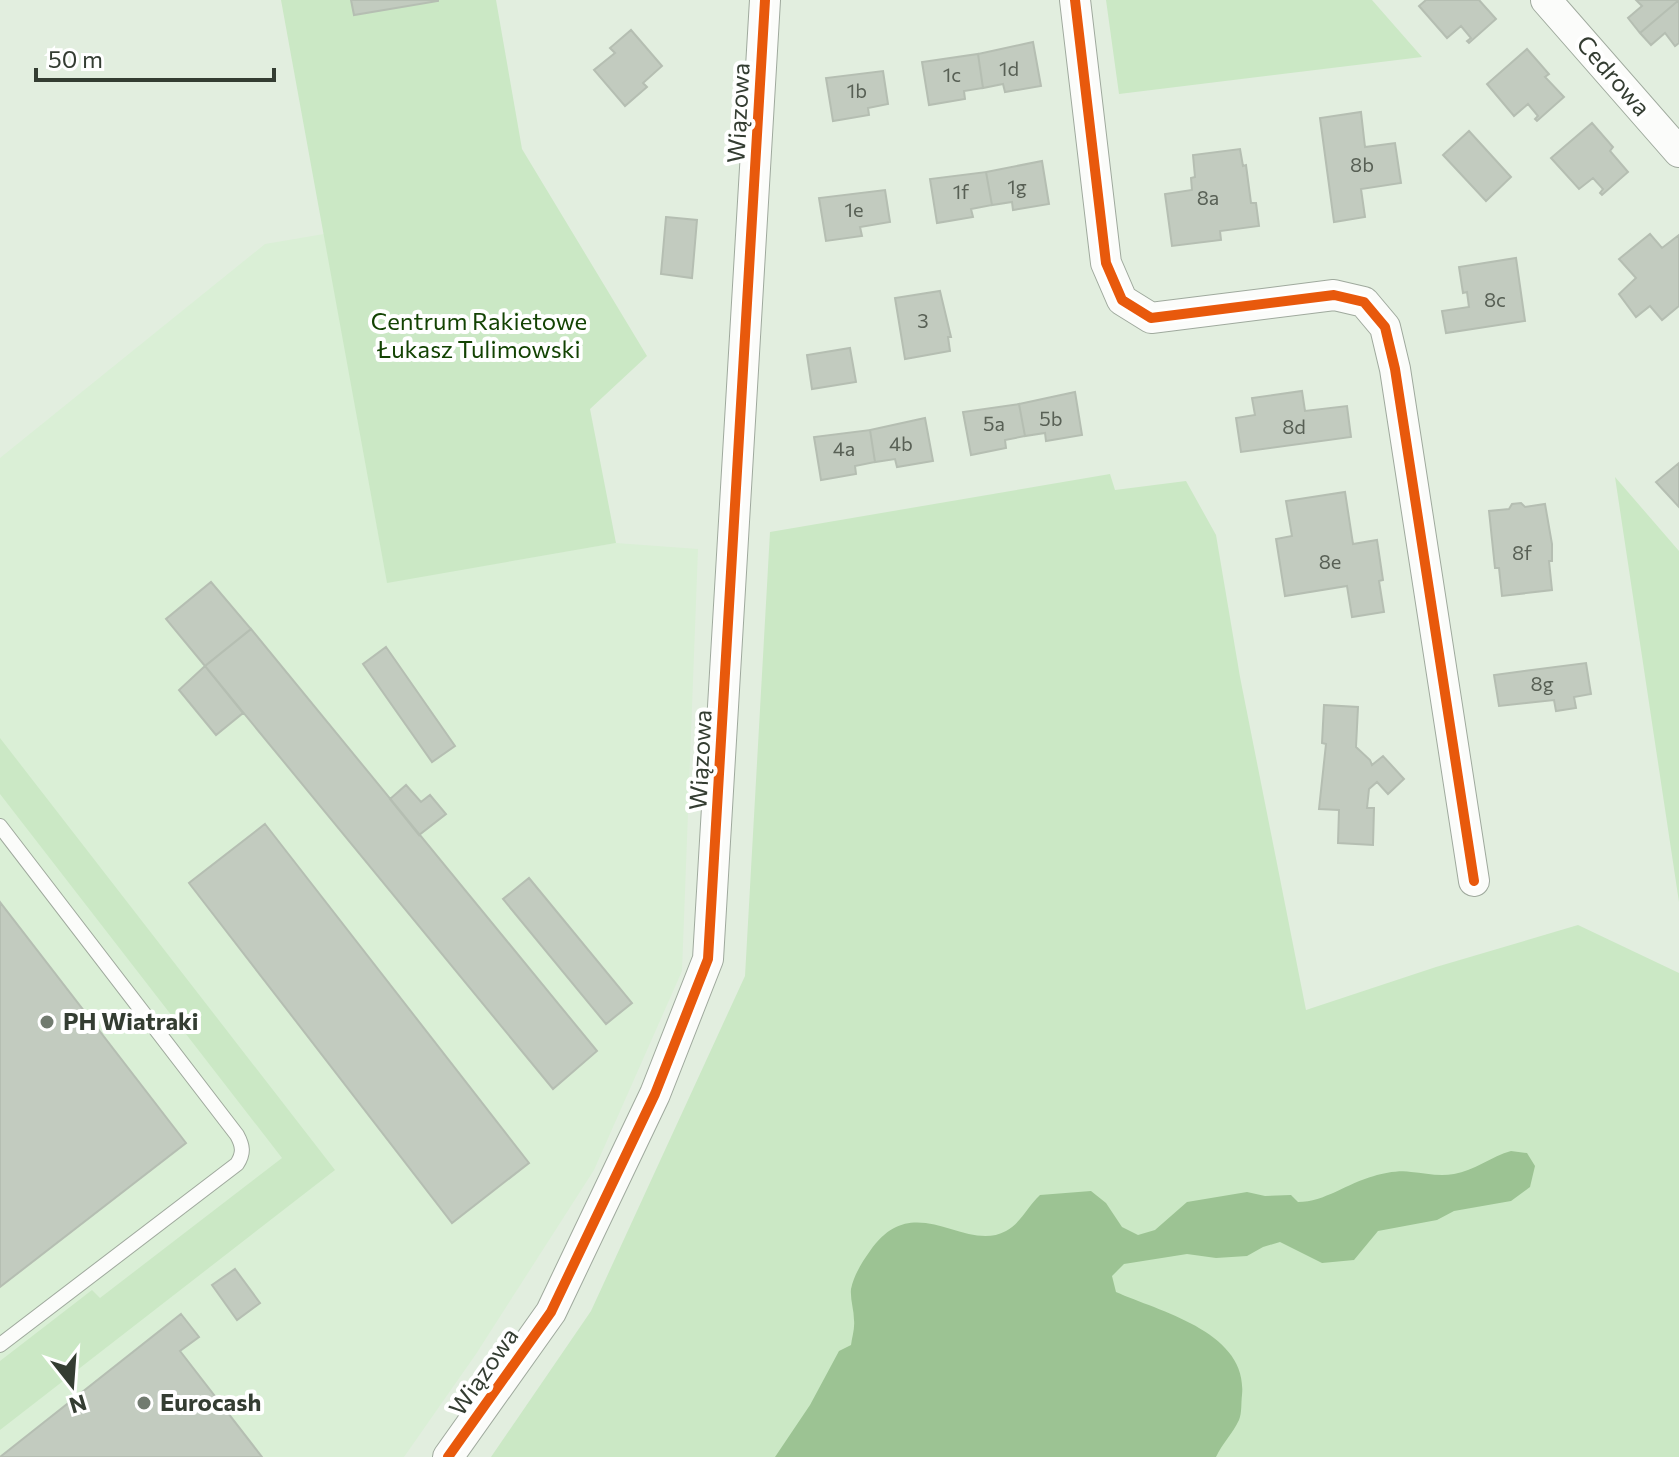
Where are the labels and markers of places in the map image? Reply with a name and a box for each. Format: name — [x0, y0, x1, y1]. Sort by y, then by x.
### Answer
place label: PH Wiatraki — [63, 1006, 199, 1035]
marker: PH Wiatraki — [38, 1013, 56, 1031]
place label: Eurocash — [160, 1387, 261, 1416]
marker: Eurocash — [135, 1394, 153, 1412]

